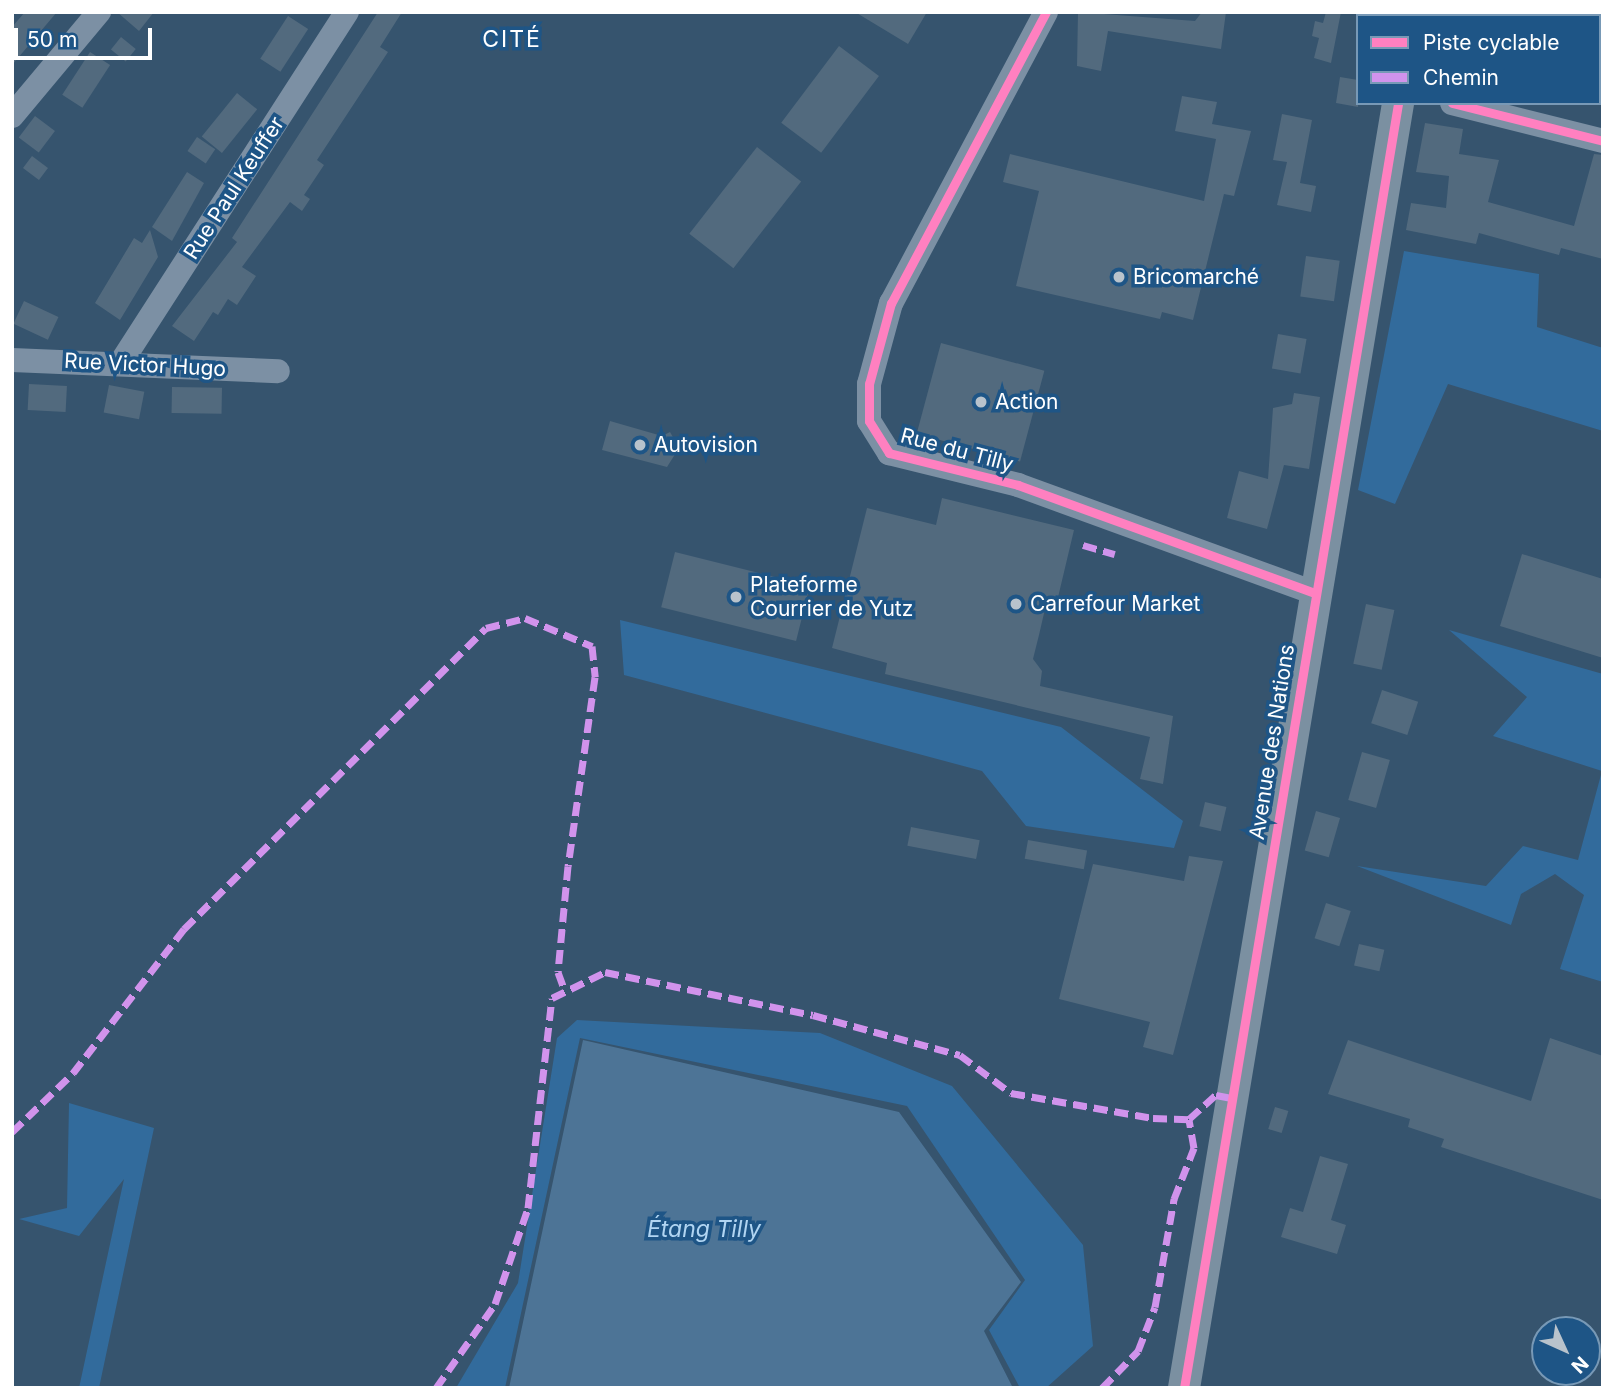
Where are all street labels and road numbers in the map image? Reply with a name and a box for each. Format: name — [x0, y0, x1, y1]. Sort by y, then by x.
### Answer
street label: Rue Paul Keuffer — [179, 112, 289, 264]
street label: Rue Victor Hugo — [63, 348, 227, 382]
street label: Rue du Tilly — [898, 423, 1016, 477]
street label: Avenue des Nations — [1244, 643, 1300, 841]

